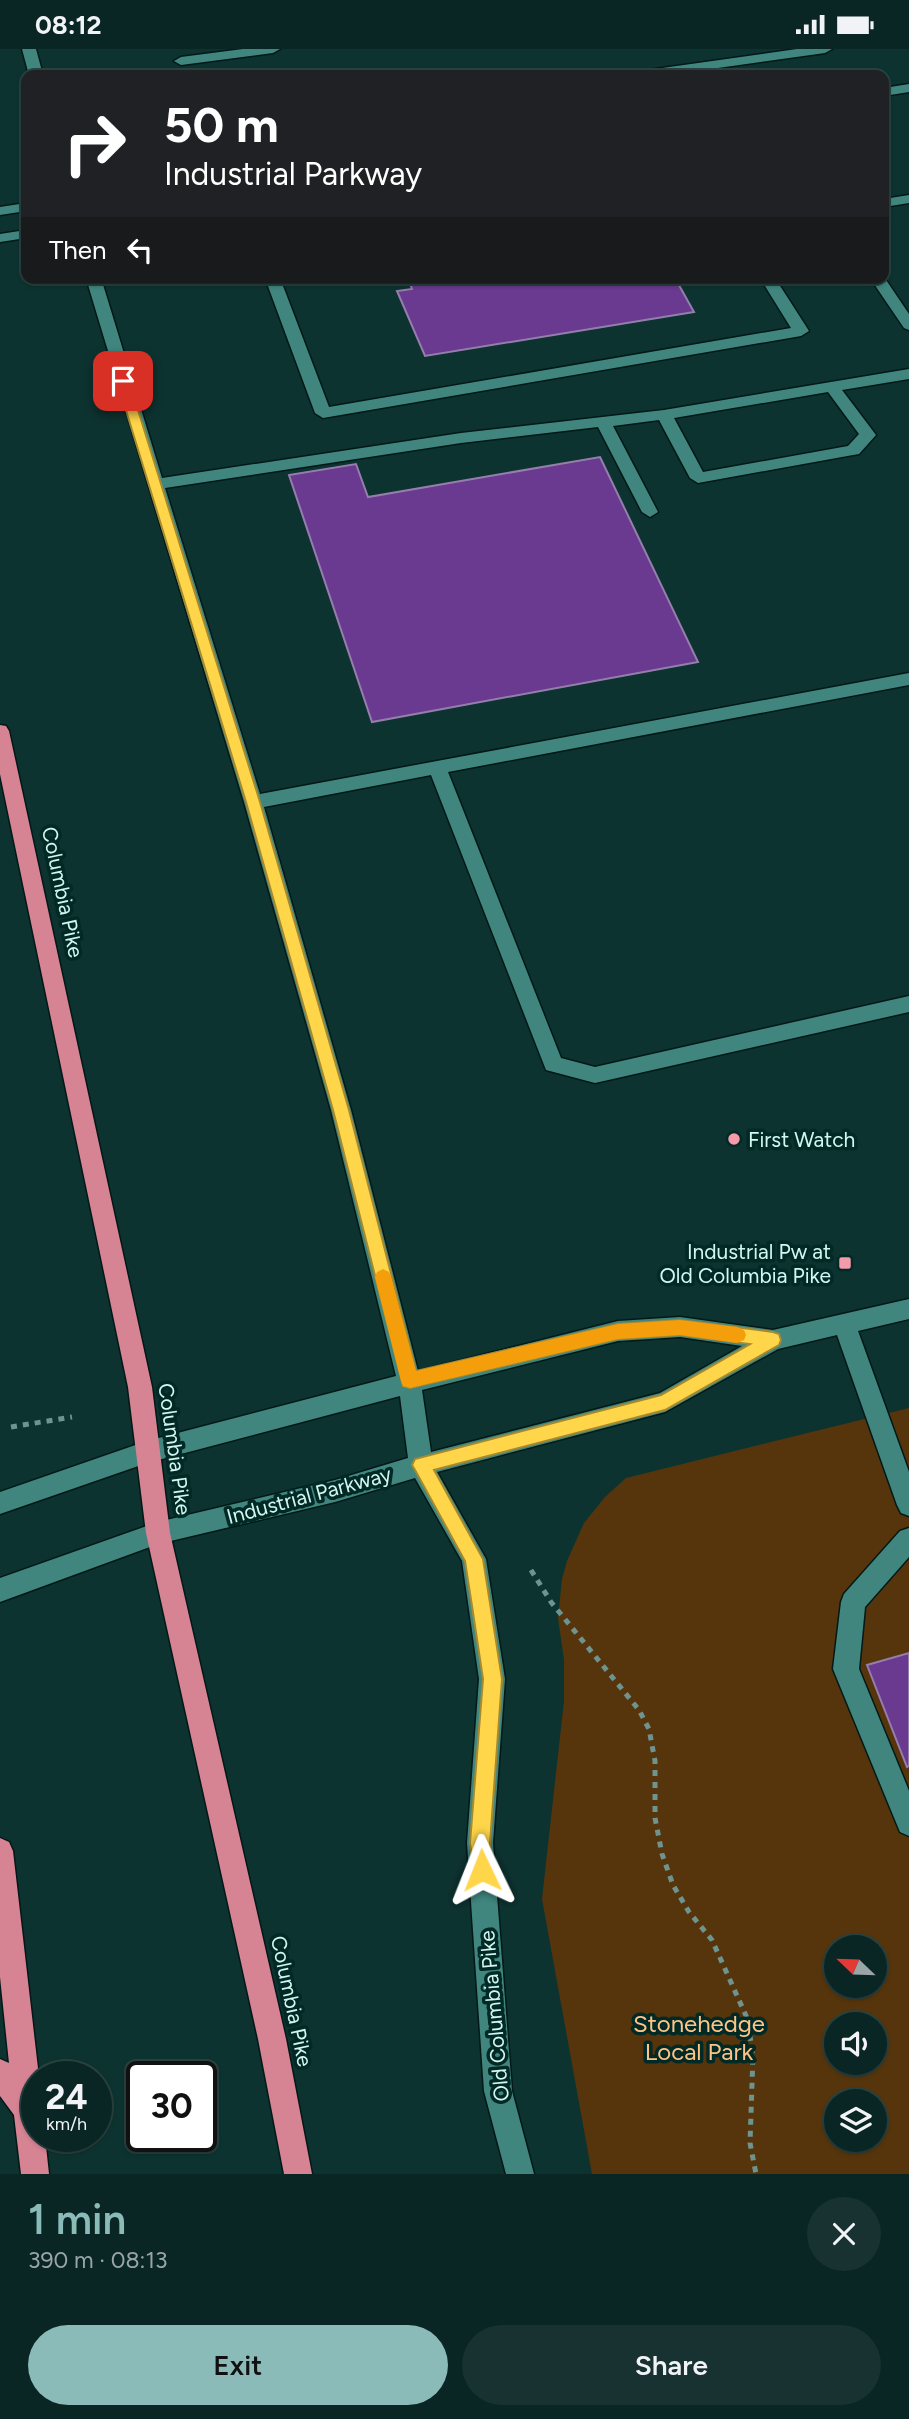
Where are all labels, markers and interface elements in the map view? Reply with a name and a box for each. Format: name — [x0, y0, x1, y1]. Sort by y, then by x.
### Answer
text: 08:12 — [35, 9, 102, 41]
text: 50 m — [164, 95, 279, 154]
icon: right — [49, 98, 140, 189]
text: Industrial Parkway — [164, 155, 422, 193]
icon: left — [121, 231, 159, 269]
text: Then — [49, 234, 107, 266]
pin — [93, 351, 153, 411]
icon: arrive — [104, 362, 142, 400]
street label: Columbia Pike — [37, 824, 89, 960]
place label: First Watch — [748, 1127, 855, 1152]
marker: First Watch — [726, 1131, 742, 1147]
place label: Industrial Pw at Old Columbia Pike — [660, 1239, 831, 1288]
marker: Industrial Pw at Old Columbia Pike — [837, 1255, 853, 1271]
street label: Columbia Pike — [153, 1381, 197, 1517]
street label: Industrial Parkway — [224, 1461, 394, 1529]
position arrow — [445, 1833, 519, 1907]
street label: Old Columbia Pike — [474, 1930, 514, 2102]
street label: Columbia Pike — [266, 1933, 318, 2069]
north arrow — [824, 1935, 887, 1999]
map controls — [824, 1935, 887, 2152]
park label: Stonehedge Local Park — [633, 2009, 765, 2066]
button: sound — [824, 2012, 887, 2075]
speed limit sign: 30 — [126, 2061, 217, 2152]
text: 24 — [45, 2076, 88, 2118]
button: layers — [824, 2089, 887, 2152]
text: km/h — [46, 2113, 87, 2135]
text: 1 min — [28, 2194, 126, 2245]
button: close — [807, 2197, 881, 2271]
text: 390 m · 08:13 — [28, 2246, 167, 2274]
button: Exit — [28, 2325, 448, 2405]
button: Share — [462, 2325, 881, 2405]

